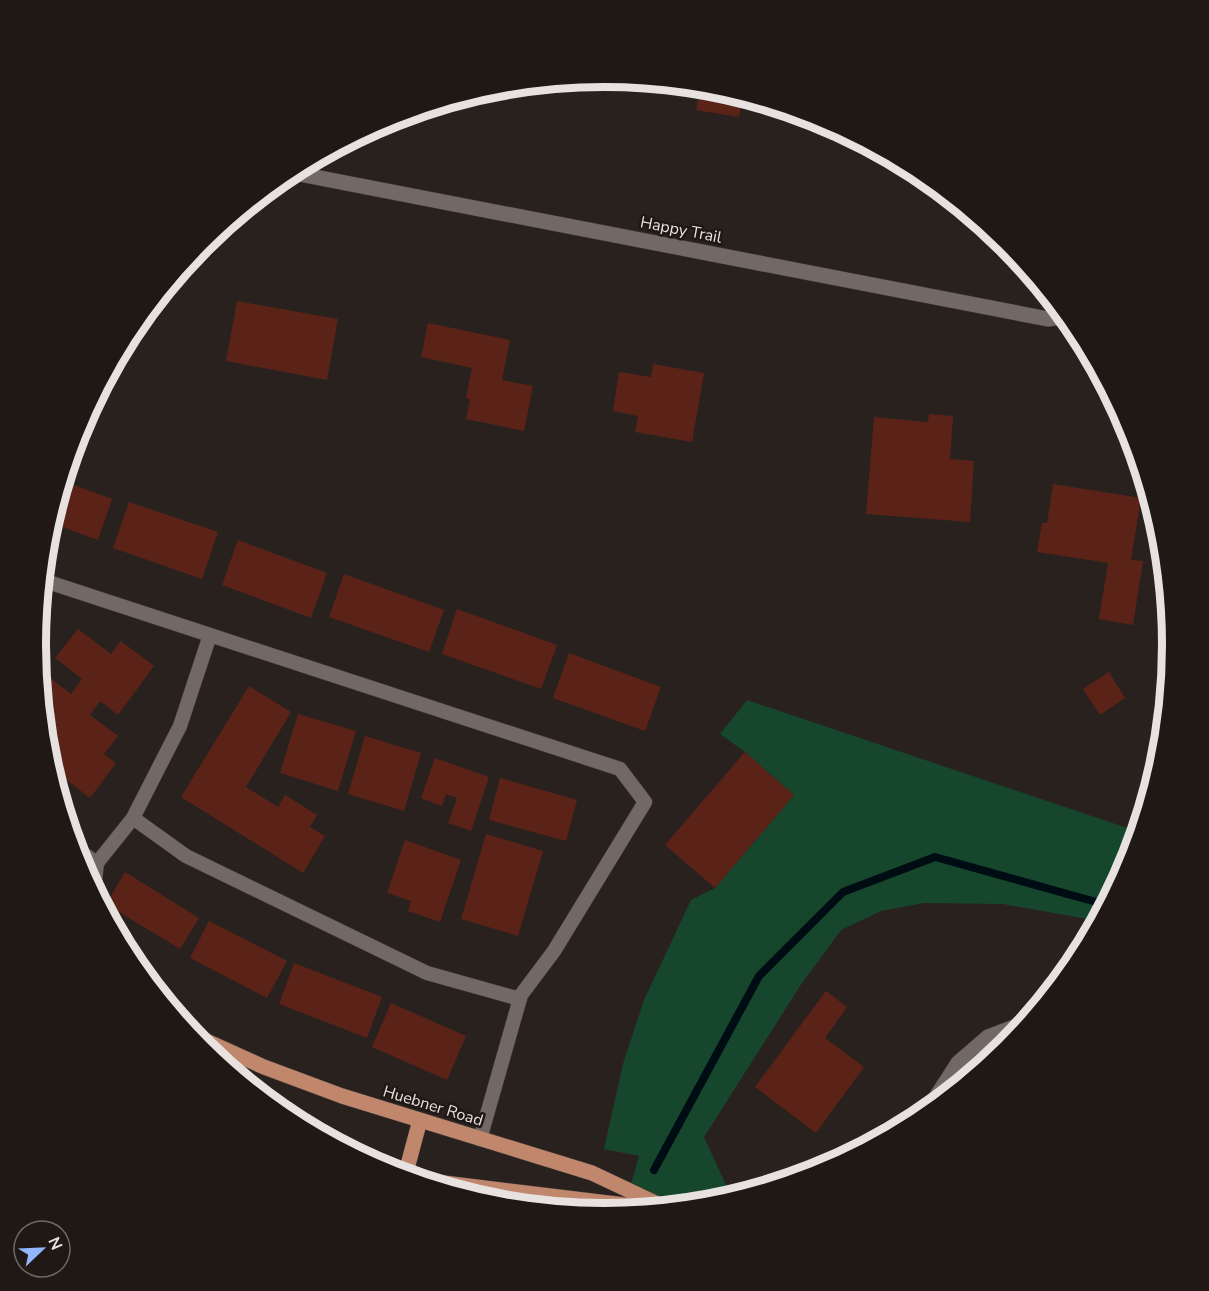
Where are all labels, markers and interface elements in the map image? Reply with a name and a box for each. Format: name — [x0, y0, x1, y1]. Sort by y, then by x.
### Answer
street label: Happy Trail — [638, 211, 724, 249]
street label: Huebner Road — [380, 1080, 486, 1132]
north arrow — [12, 1219, 72, 1279]
text: N — [42, 1234, 67, 1253]

